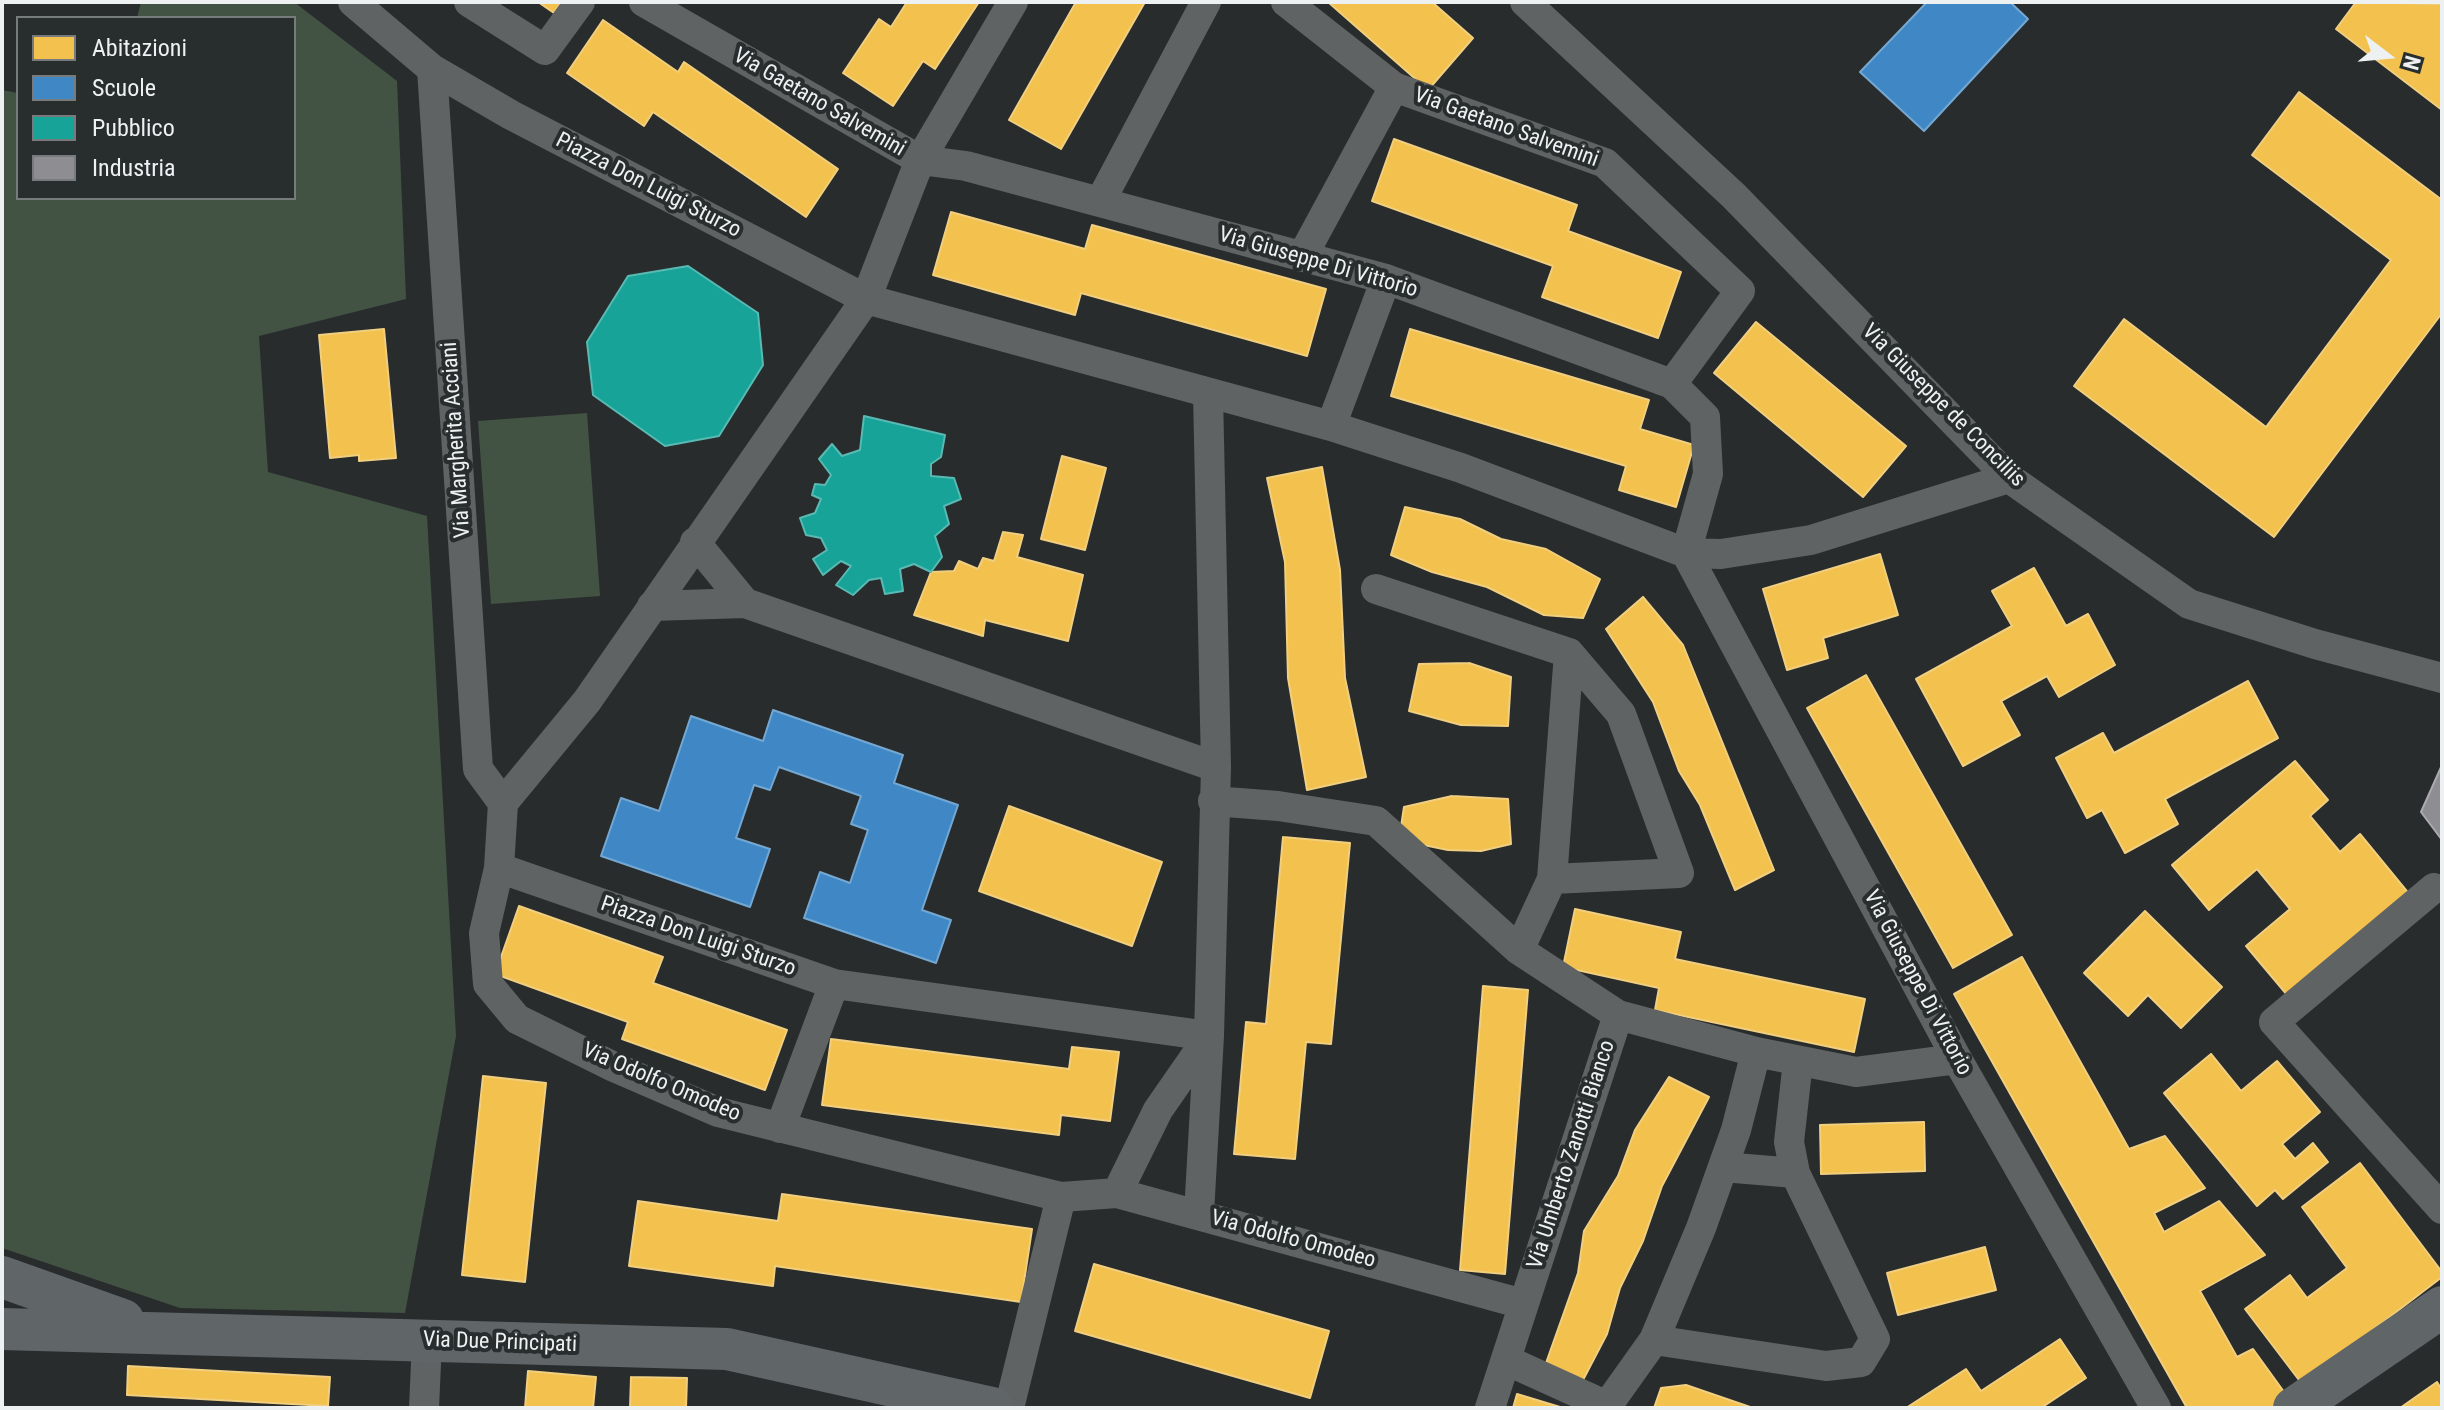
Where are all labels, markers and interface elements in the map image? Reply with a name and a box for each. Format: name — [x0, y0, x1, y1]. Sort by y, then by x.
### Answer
legend — [16, 16, 296, 200]
north arrow — [2348, 16, 2428, 96]
text: Abitazioni — [92, 34, 187, 62]
street label: Via Gaetano Salvemini — [728, 43, 910, 163]
text: N — [2398, 53, 2425, 73]
text: Scuole — [92, 74, 156, 102]
street label: Via Gaetano Salvemini — [1410, 82, 1602, 174]
text: Pubblico — [92, 114, 175, 142]
street label: Piazza Don Luigi Sturzo — [551, 128, 745, 244]
text: Industria — [92, 154, 176, 182]
street label: Via Giuseppe Di Vittorio — [1215, 222, 1421, 304]
street label: Via Giuseppe de Conciliis — [1856, 319, 2030, 493]
street label: Via Margherita Acciani — [437, 341, 477, 539]
street label: Via Giuseppe Di Vittorio — [1857, 886, 1977, 1080]
street label: Piazza Don Luigi Sturzo — [597, 891, 799, 983]
street label: Via Umberto Zanotti Bianco — [1523, 1037, 1621, 1273]
street label: Via Odolfo Omodeo — [578, 1038, 744, 1128]
street label: Via Odolfo Omodeo — [1208, 1205, 1378, 1275]
street label: Via Due Principati — [422, 1327, 578, 1359]

